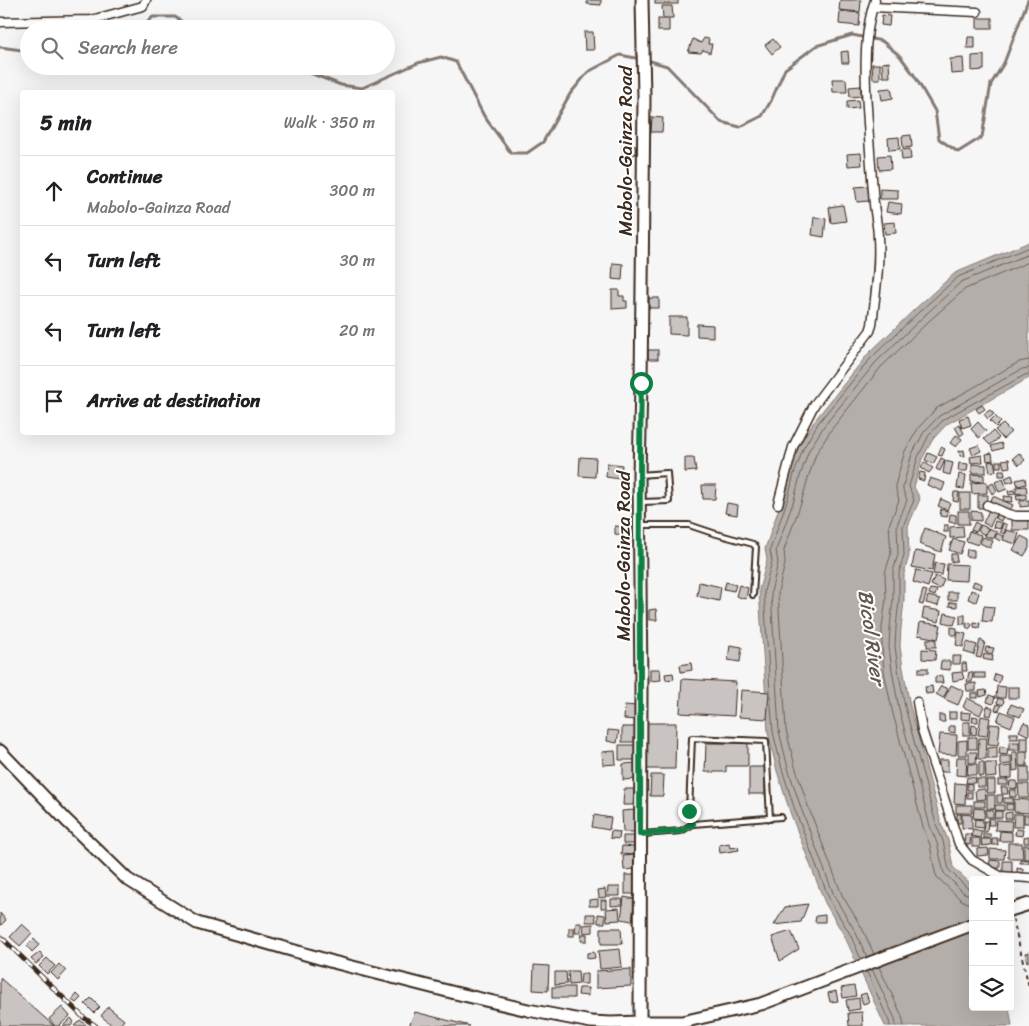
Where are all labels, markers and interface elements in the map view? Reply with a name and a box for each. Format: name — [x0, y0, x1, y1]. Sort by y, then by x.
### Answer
search box — [20, 20, 395, 75]
text: Search here — [78, 31, 178, 64]
icon: search — [38, 34, 66, 62]
street label: Mabolo-Gainza Road — [609, 65, 642, 236]
text: 5 min — [40, 104, 92, 142]
text: Walk · 350 m — [284, 108, 375, 137]
text: Continue — [87, 160, 163, 193]
text: 300 m — [330, 176, 375, 205]
icon: ahead — [40, 177, 68, 205]
text: Mabolo-Gainza Road — [87, 193, 230, 222]
text: Turn left — [87, 244, 160, 277]
text: 30 m — [340, 246, 375, 275]
icon: left — [40, 247, 68, 275]
text: Turn left — [87, 314, 160, 347]
text: 20 m — [339, 316, 375, 345]
icon: left — [40, 317, 68, 345]
route start — [630, 372, 653, 395]
text: Arrive at destination — [87, 384, 260, 417]
icon: arrive — [40, 387, 68, 415]
street label: Mabolo-Gainza Road — [607, 470, 640, 641]
water label: Bicol River — [848, 588, 896, 690]
route end — [678, 800, 701, 823]
map controls — [969, 876, 1014, 1011]
button: + — [969, 876, 1014, 921]
button: − — [969, 921, 1014, 966]
button: layers — [969, 966, 1014, 1011]

